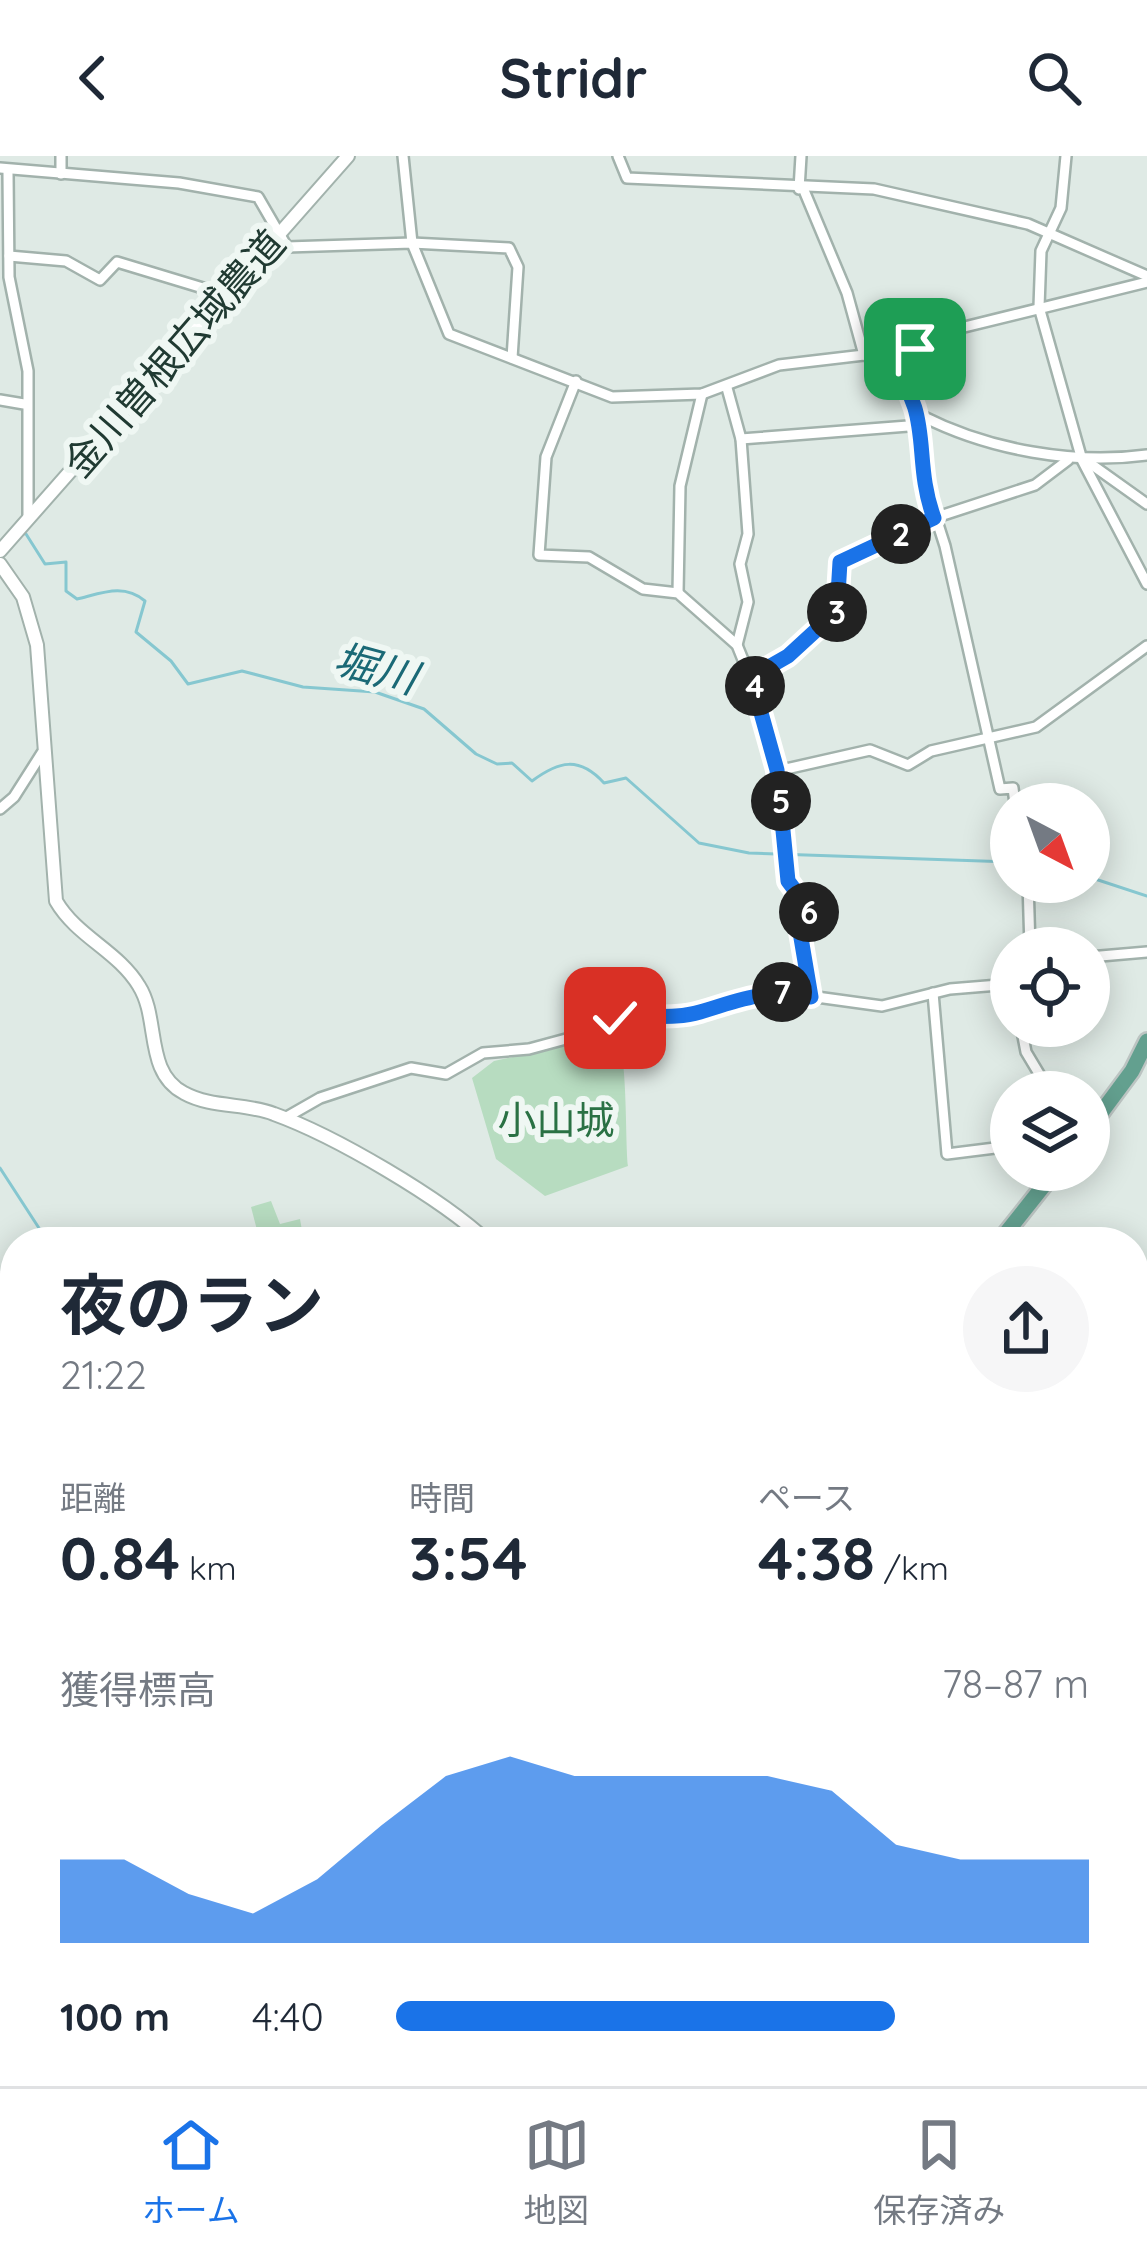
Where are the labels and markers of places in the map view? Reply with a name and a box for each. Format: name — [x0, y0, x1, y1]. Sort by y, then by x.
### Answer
pin — [864, 298, 966, 400]
pin: 2 — [871, 504, 931, 564]
pin: 3 — [807, 582, 867, 642]
pin: 4 — [725, 656, 785, 716]
pin: 5 — [751, 771, 811, 831]
pin: 6 — [779, 882, 839, 942]
pin: 7 — [752, 962, 812, 1022]
pin — [564, 967, 666, 1069]

